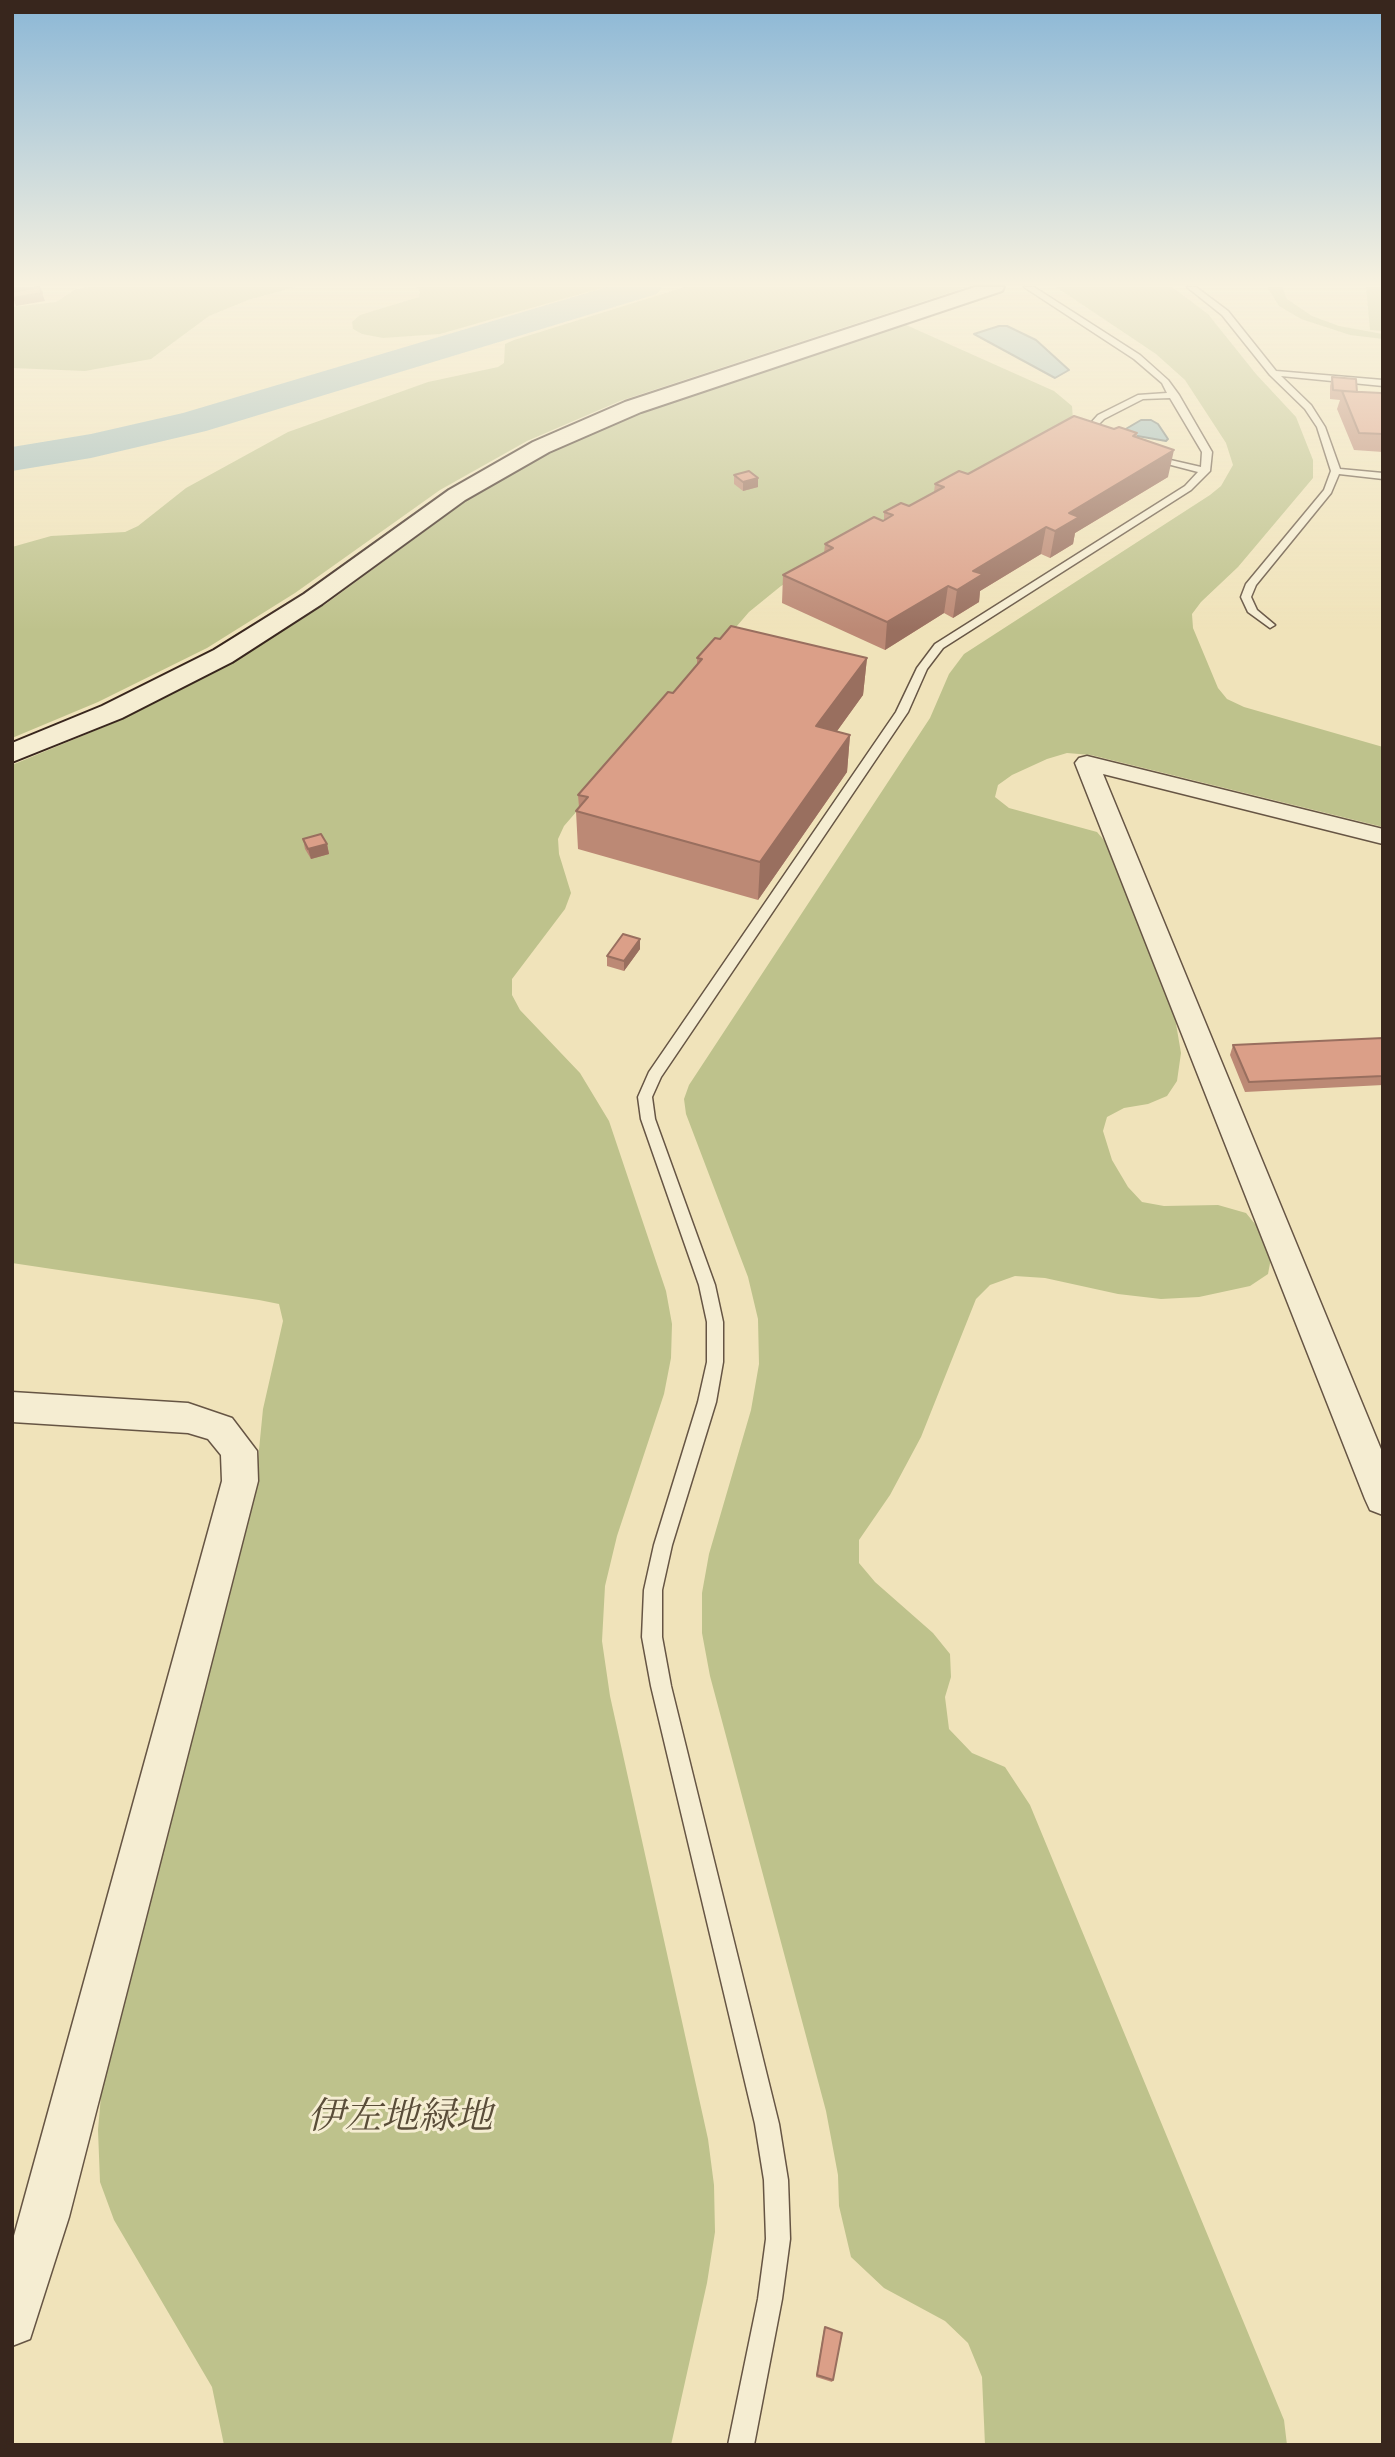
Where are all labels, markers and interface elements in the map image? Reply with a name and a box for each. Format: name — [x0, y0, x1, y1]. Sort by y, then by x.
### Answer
park label: 伊左地緑地 — [308, 2098, 492, 2142]

